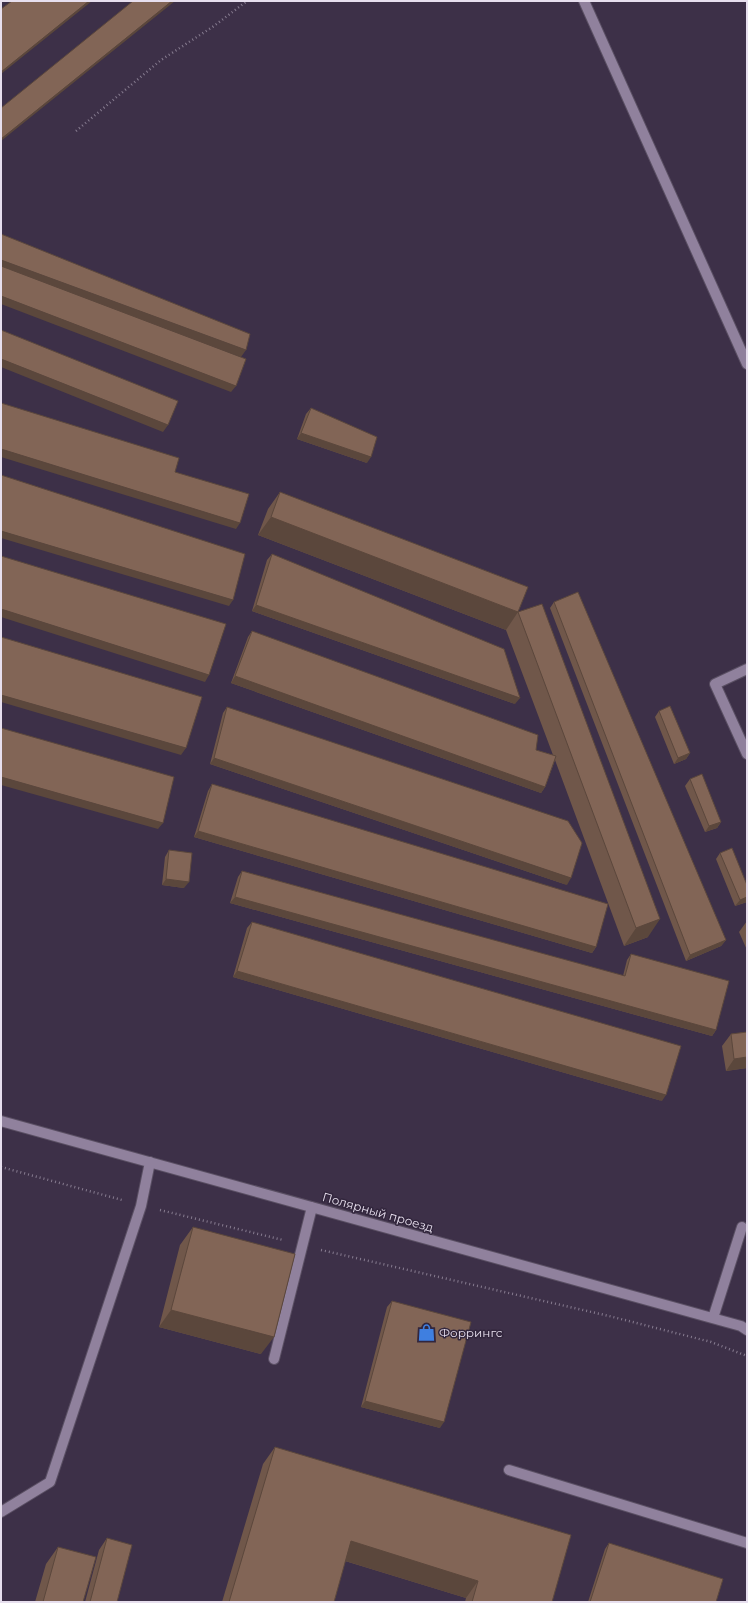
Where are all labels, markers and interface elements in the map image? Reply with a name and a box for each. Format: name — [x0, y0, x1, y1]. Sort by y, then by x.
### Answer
street label: Полярный проезд — [321, 1189, 436, 1235]
shop icon: Форрингс — [416, 1322, 436, 1342]
place label: Форрингс — [439, 1325, 503, 1340]

